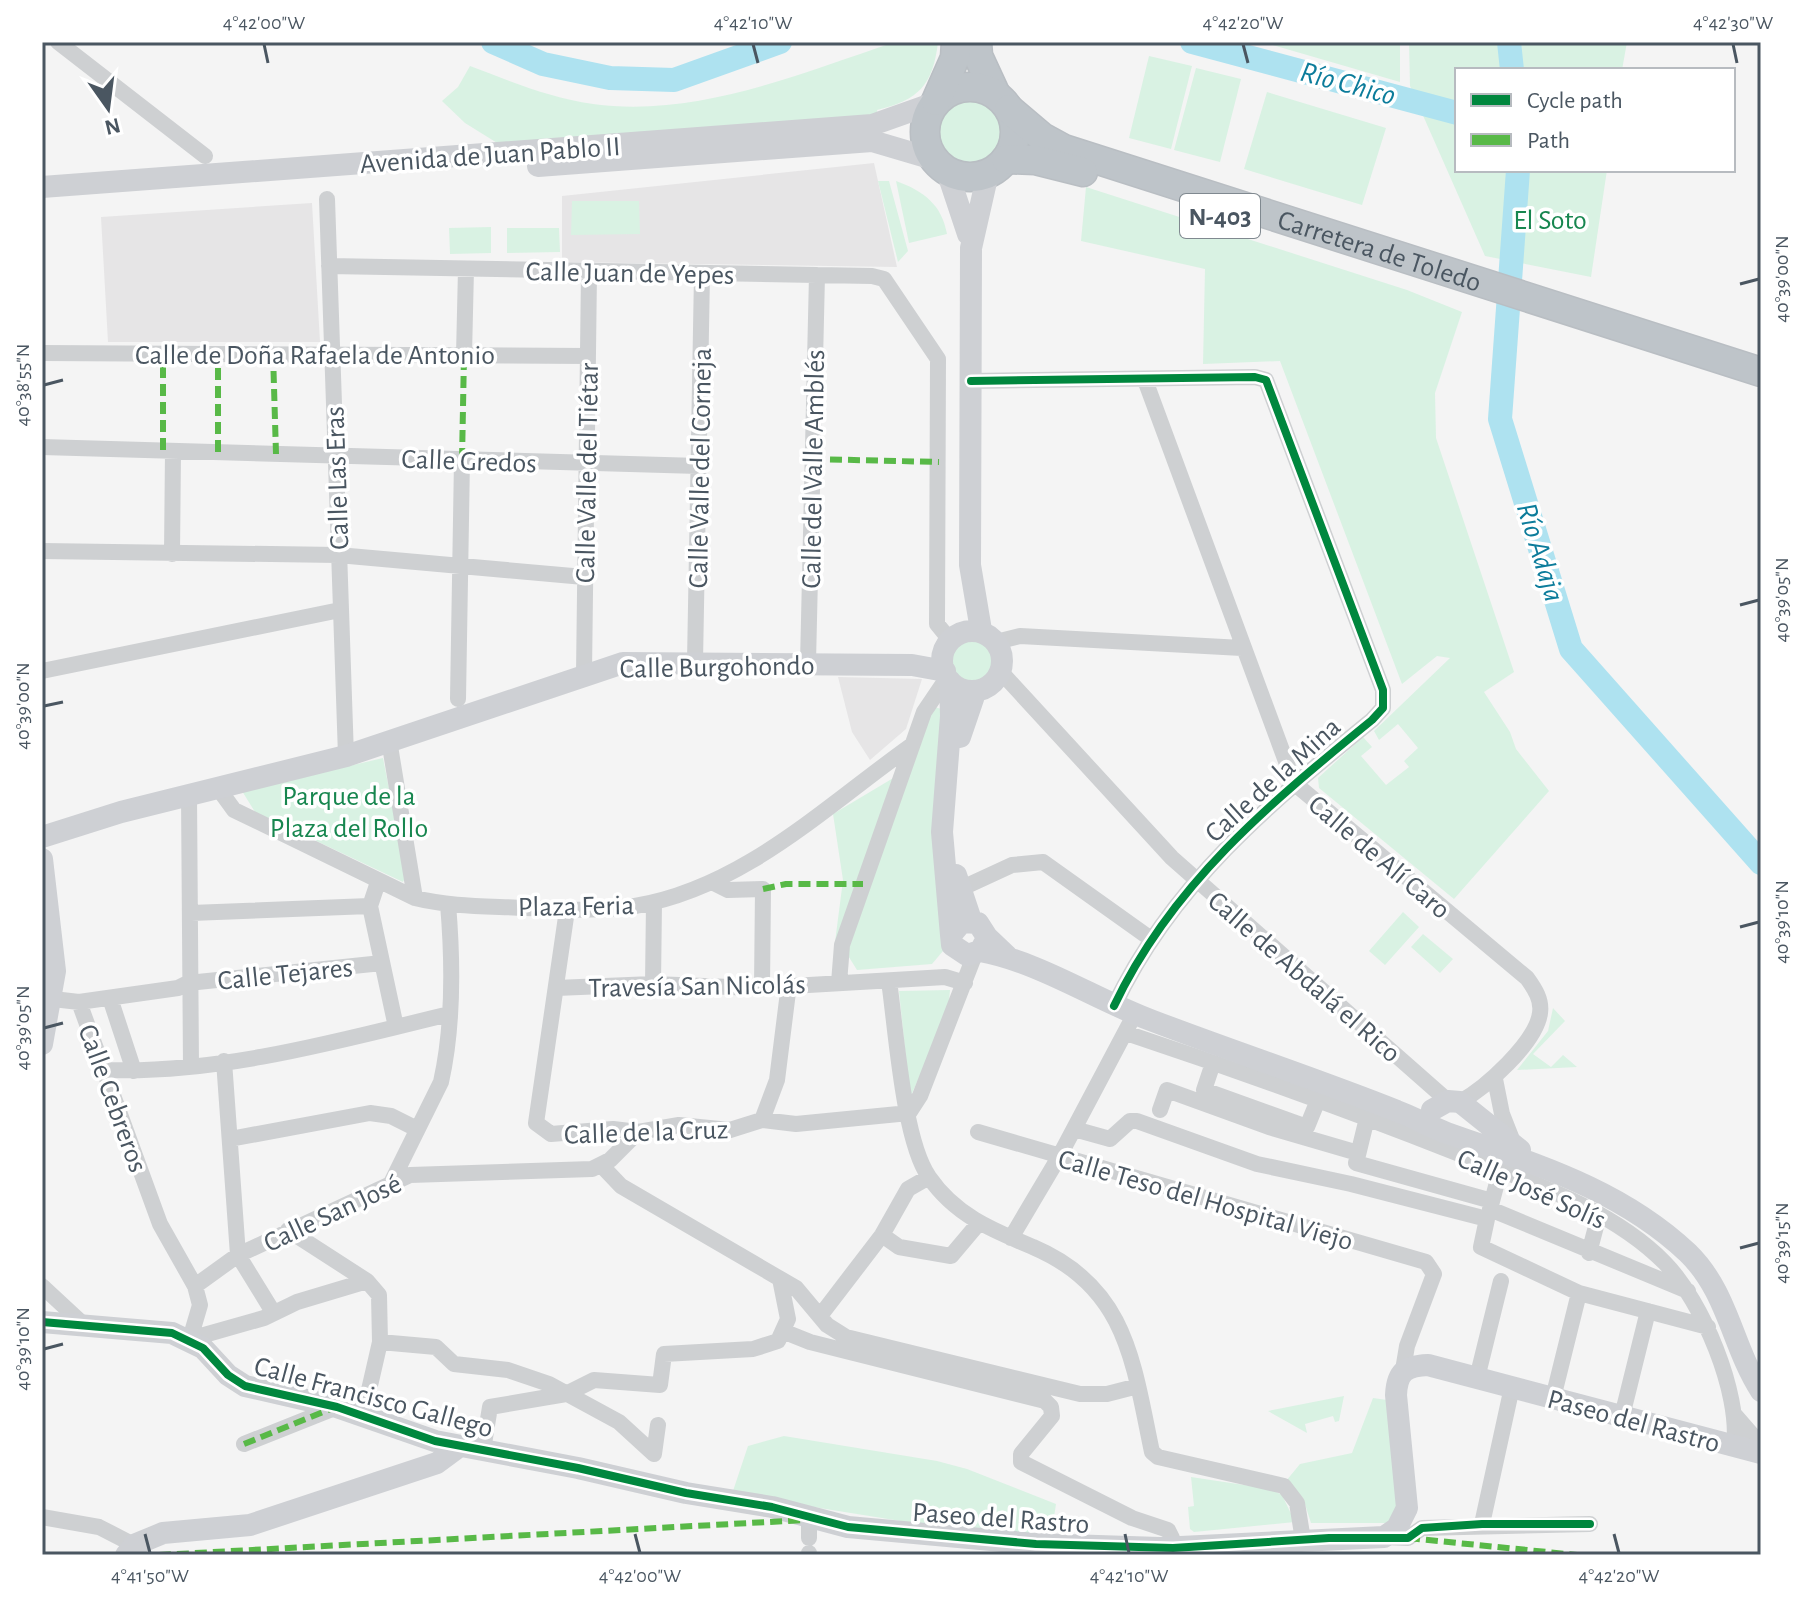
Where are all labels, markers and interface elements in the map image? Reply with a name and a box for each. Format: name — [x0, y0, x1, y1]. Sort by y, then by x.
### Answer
text: 4°42'00"W — [223, 13, 305, 33]
text: 4°42'10"W — [714, 13, 792, 33]
text: 4°42'20"W — [1203, 13, 1284, 33]
text: 4°42'30"W — [1693, 13, 1773, 33]
water label: Río Chico — [1297, 57, 1399, 111]
north arrow — [68, 68, 148, 148]
legend — [1455, 68, 1735, 172]
text: Cycle path — [1527, 89, 1623, 113]
text: N — [103, 114, 123, 139]
text: Path — [1527, 129, 1570, 153]
street label: Avenida de Juan Pablo II — [359, 133, 621, 179]
road number: N-403 — [1180, 194, 1260, 238]
street label: Carretera de Toledo — [1274, 206, 1484, 298]
park label: El Soto — [1513, 207, 1587, 235]
text: 40°39'00"N — [1772, 235, 1792, 323]
street label: Calle Juan de Yepes — [525, 258, 735, 290]
street label: Calle de Doña Rafaela de Antonio — [135, 342, 495, 370]
text: 40°38'55"N — [13, 343, 33, 427]
street label: Calle Valle del Corneja — [685, 347, 717, 589]
street label: Calle del Valle Amblés — [798, 349, 830, 589]
street label: Calle Valle del Tiétar — [572, 363, 604, 583]
street label: Calle Las Eras — [321, 406, 354, 550]
street label: Calle Gredos — [401, 446, 537, 478]
water label: Río Adaja — [1511, 499, 1569, 605]
text: 40°39'05"N — [1772, 557, 1792, 643]
street label: Calle Burgohondo — [619, 652, 815, 684]
text: 40°39'00"N — [13, 662, 33, 750]
street label: Calle de la Mina — [1200, 713, 1347, 848]
park label: Parque de la Plaza del Rollo — [270, 783, 428, 843]
street label: Calle de Alí Caro — [1303, 790, 1455, 925]
text: 40°39'10"N — [1772, 880, 1792, 964]
street label: Calle de Abdalá el Rico — [1202, 887, 1405, 1068]
street label: Plaza Feria — [518, 892, 634, 922]
street label: Calle Tejares — [216, 954, 354, 996]
street label: Travesía San Nicolás — [588, 971, 806, 1003]
text: 40°39'05"N — [13, 985, 33, 1071]
street label: Calle Cebreros — [72, 1021, 152, 1176]
street label: Calle de la Cruz — [564, 1116, 729, 1150]
street label: Calle Teso del Hospital Viejo — [1055, 1145, 1356, 1256]
street label: Calle José Solís — [1453, 1145, 1610, 1235]
street label: Calle San José — [260, 1170, 406, 1258]
text: 40°39'15"N — [1772, 1202, 1792, 1284]
text: 40°39'10"N — [13, 1307, 33, 1391]
street label: Calle Francisco Gallego — [251, 1353, 496, 1443]
street label: Paseo del Rastro — [1544, 1385, 1723, 1458]
street label: Paseo del Rastro — [911, 1499, 1090, 1539]
text: 4°41'50"W — [111, 1566, 189, 1586]
text: 4°42'00"W — [599, 1566, 681, 1586]
text: 4°42'10"W — [1090, 1566, 1168, 1586]
text: 4°42'20"W — [1579, 1566, 1660, 1586]

